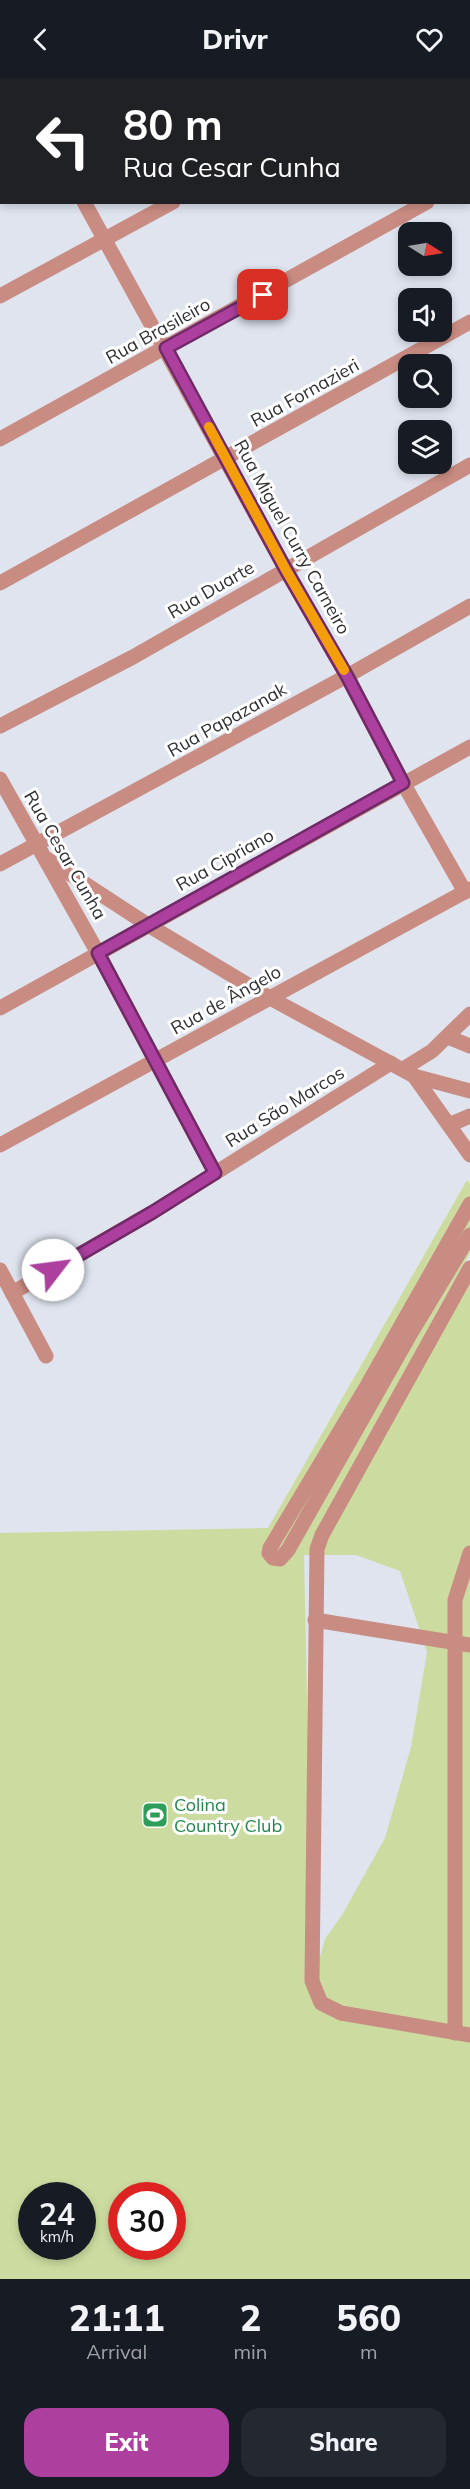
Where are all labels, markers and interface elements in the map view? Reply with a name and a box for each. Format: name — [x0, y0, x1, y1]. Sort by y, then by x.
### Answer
text: Drivr — [202, 22, 268, 56]
icon: back — [24, 23, 57, 56]
icon: heart — [413, 23, 446, 56]
text: 80 m — [123, 98, 223, 151]
icon: left — [24, 102, 102, 180]
text: Rua Cesar Cunha — [123, 150, 341, 184]
north arrow — [398, 222, 452, 276]
map controls — [398, 222, 452, 474]
pin — [237, 269, 288, 320]
icon: arrive — [246, 278, 279, 311]
button: sound — [398, 288, 452, 342]
street label: Rua Brasileiro — [101, 292, 214, 369]
street label: Rua Fornazieri — [246, 353, 363, 432]
button: search — [398, 354, 452, 408]
button: layers — [398, 420, 452, 474]
street label: Rua Miguel Curry Carneiro — [229, 435, 356, 638]
street label: Rua Duarte — [163, 556, 258, 624]
street label: Rua Papazanak — [163, 677, 291, 762]
street label: Rua Cesar Cunha — [19, 786, 112, 923]
street label: Rua Cipriano — [172, 823, 278, 896]
street label: Rua de Ângelo — [167, 960, 285, 1039]
street label: Rua São Marcos — [221, 1061, 349, 1152]
position arrow — [21, 1238, 85, 1302]
place label: Colina Country Club — [174, 1793, 282, 1837]
sports icon: Colina Country Club — [140, 1800, 170, 1830]
speed limit sign: 30 — [108, 2182, 186, 2260]
text: 24 — [39, 2195, 75, 2233]
text: km/h — [40, 2227, 74, 2246]
text: 21:11 — [69, 2295, 165, 2340]
text: 2 — [240, 2295, 261, 2340]
text: 560 — [336, 2295, 401, 2340]
text: Arrival — [86, 2339, 147, 2364]
text: min — [233, 2339, 268, 2364]
text: m — [360, 2339, 378, 2364]
button: Exit — [24, 2408, 229, 2477]
button: Share — [241, 2408, 446, 2477]

